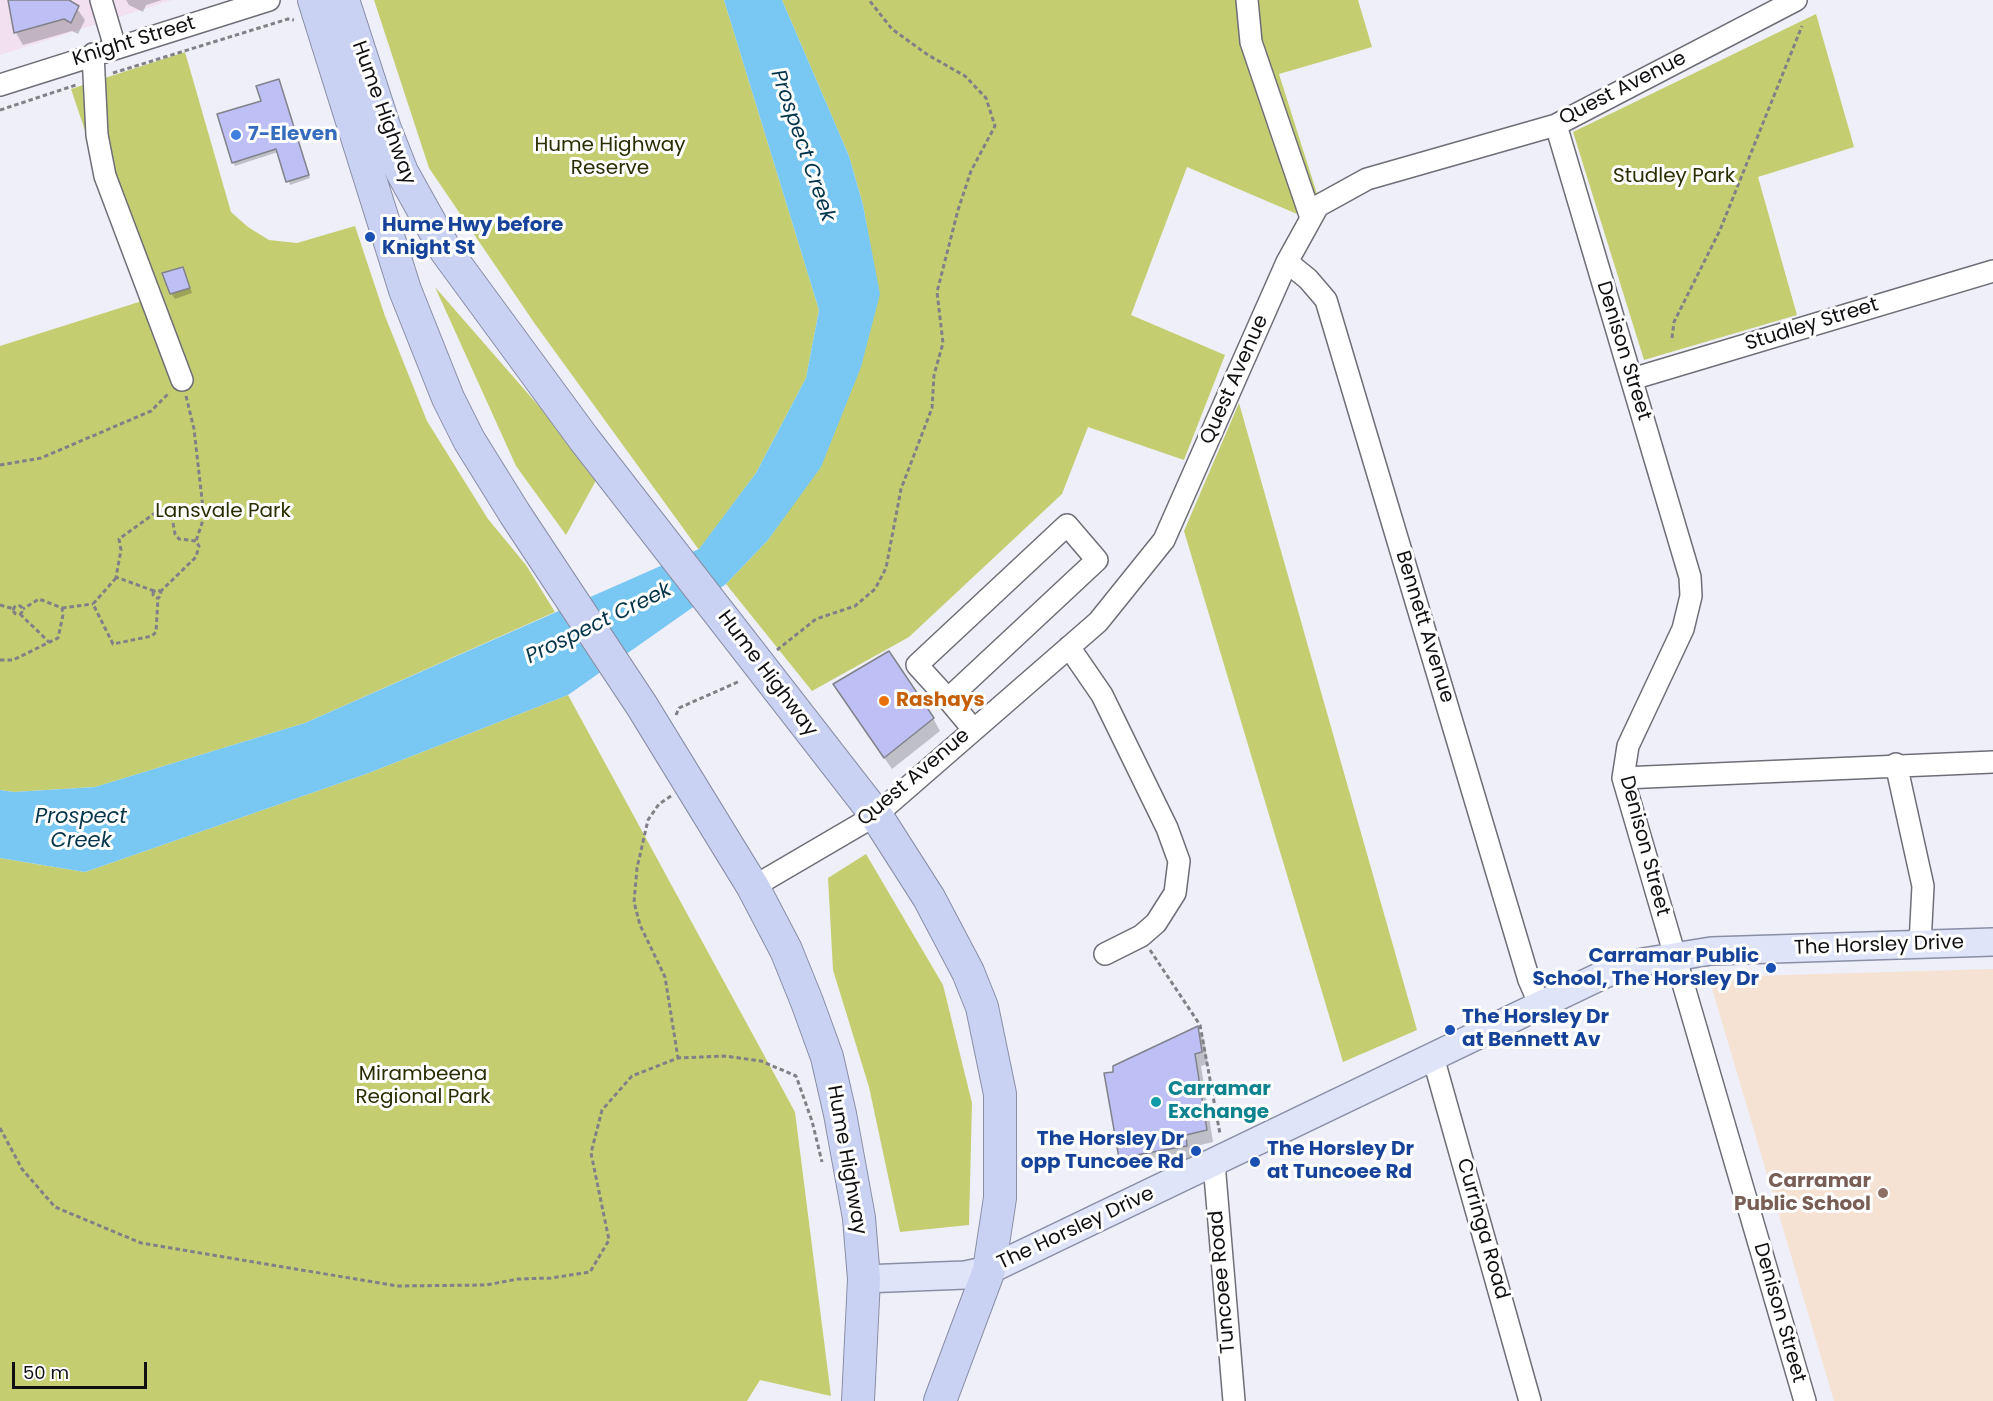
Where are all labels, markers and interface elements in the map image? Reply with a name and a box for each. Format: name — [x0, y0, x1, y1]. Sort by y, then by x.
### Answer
street label: Knight Street — [70, 12, 198, 72]
street label: Hume Highway — [346, 38, 420, 188]
street label: Quest Avenue — [1556, 47, 1690, 131]
water label: Prospect Creek — [764, 67, 840, 225]
place label: 7-Eleven — [248, 123, 338, 147]
marker: 7-Eleven — [229, 128, 243, 142]
park label: Hume Highway Reserve — [534, 134, 686, 181]
park label: Studley Park — [1613, 165, 1735, 189]
place label: Hume Hwy before Knight St — [382, 214, 563, 261]
marker: Hume Hwy before Knight St — [363, 230, 377, 244]
street label: Denison Street — [1590, 279, 1656, 423]
street label: Studley Street — [1743, 293, 1881, 357]
street label: Quest Avenue — [1196, 312, 1274, 448]
park label: Lansvale Park — [155, 500, 291, 524]
street label: Bennett Avenue — [1389, 548, 1459, 706]
water label: Prospect Creek — [522, 578, 676, 670]
street label: Hume Highway — [712, 606, 822, 742]
place label: Rashays — [896, 689, 985, 713]
marker: Rashays — [877, 694, 891, 708]
street label: Quest Avenue — [853, 724, 975, 832]
street label: Denison Street — [1614, 773, 1674, 919]
water label: Prospect Creek — [35, 805, 127, 855]
street label: The Horsley Drive — [1794, 931, 1964, 961]
place label: Carramar Public School, The Horsley Dr — [1533, 945, 1759, 992]
marker: Carramar Public School, The Horsley Dr — [1764, 961, 1778, 975]
place label: The Horsley Dr at Bennett Av — [1462, 1006, 1609, 1053]
marker: The Horsley Dr at Bennett Av — [1443, 1023, 1457, 1037]
park label: Mirambeena Regional Park — [355, 1063, 491, 1110]
place label: Carramar Exchange — [1168, 1078, 1271, 1125]
street label: Hume Highway — [821, 1083, 871, 1237]
marker: Carramar Exchange — [1149, 1095, 1163, 1109]
place label: The Horsley Dr opp Tuncoee Rd — [1021, 1128, 1184, 1175]
place label: The Horsley Dr at Tuncoee Rd — [1267, 1138, 1414, 1185]
marker: The Horsley Dr opp Tuncoee Rd — [1189, 1144, 1203, 1158]
marker: The Horsley Dr at Tuncoee Rd — [1248, 1155, 1262, 1169]
street label: Curringa Road — [1450, 1156, 1514, 1302]
place label: Carramar Public School — [1734, 1170, 1871, 1217]
street label: The Horsley Drive — [994, 1182, 1158, 1276]
marker: Carramar Public School — [1876, 1186, 1890, 1200]
street label: Tuncoee Road — [1205, 1209, 1241, 1355]
street label: Denison Street — [1748, 1240, 1810, 1386]
scale bar — [15, 1350, 150, 1388]
text: 50 m — [23, 1360, 69, 1385]

